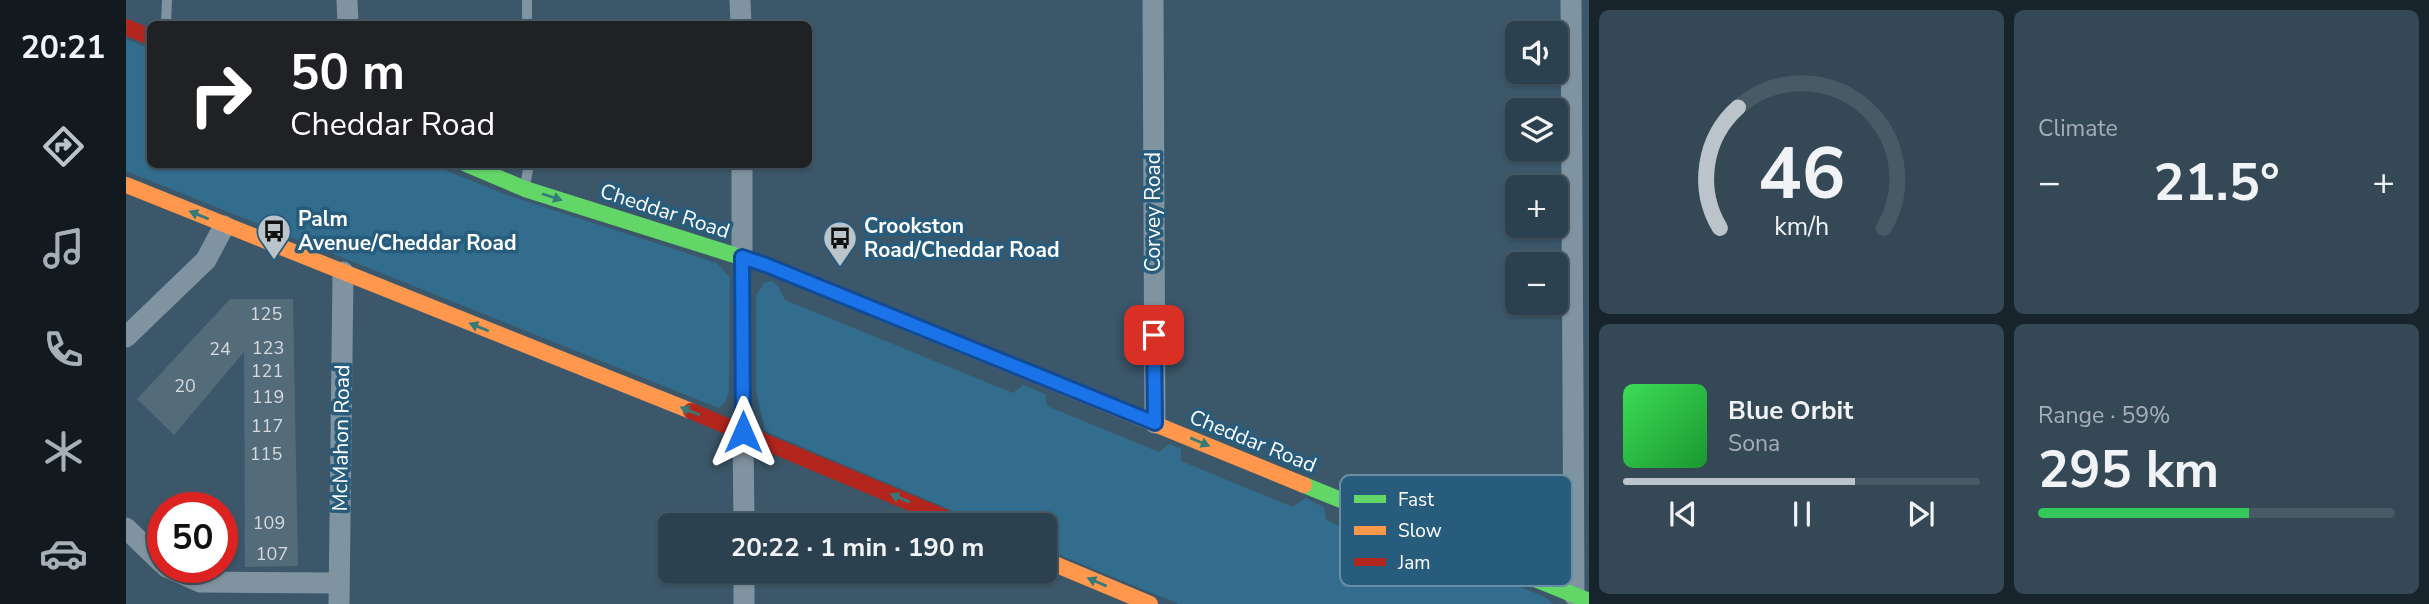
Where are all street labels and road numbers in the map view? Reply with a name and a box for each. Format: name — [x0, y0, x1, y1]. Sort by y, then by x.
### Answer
street label: Corvey Road — [1139, 152, 1167, 272]
street label: Cheddar Road — [597, 177, 733, 245]
street label: McMahon Road — [326, 364, 356, 512]
street label: Cheddar Road — [1185, 403, 1321, 479]

